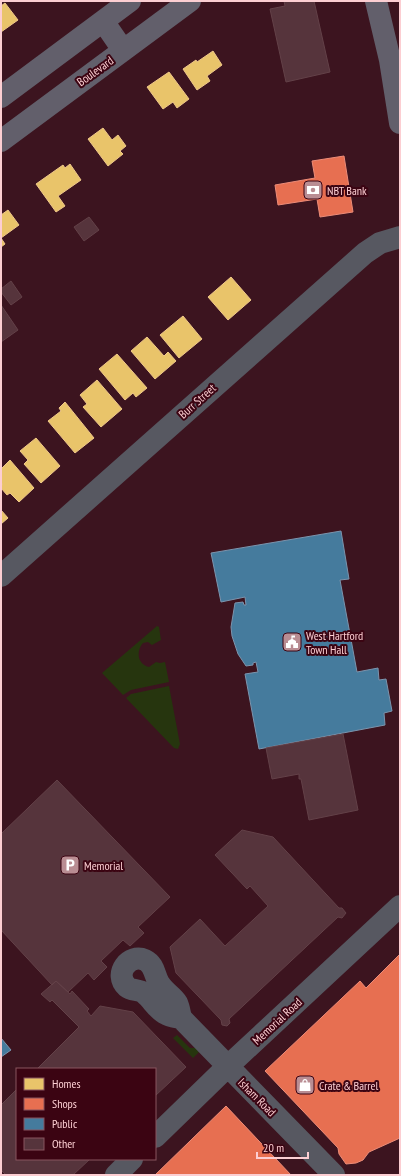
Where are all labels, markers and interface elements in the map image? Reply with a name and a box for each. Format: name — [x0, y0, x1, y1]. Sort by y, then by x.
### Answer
street label: Boulevard — [74, 53, 116, 89]
bank icon: NBT Bank — [302, 179, 324, 201]
place label: NBT Bank — [327, 183, 367, 198]
street label: Burr Street — [175, 380, 219, 422]
place label: West Hartford Town Hall — [306, 628, 363, 657]
public building icon: West Hartford Town Hall — [281, 631, 303, 653]
parking icon: Memorial — [59, 854, 81, 876]
place label: Memorial — [84, 858, 123, 873]
street label: Memorial Road — [249, 994, 305, 1048]
legend — [16, 1068, 156, 1160]
shop icon: Crate & Barrel — [294, 1074, 316, 1096]
street label: Isham Road — [235, 1075, 279, 1119]
text: Homes — [52, 1076, 80, 1091]
place label: Crate & Barrel — [319, 1078, 379, 1093]
text: Shops — [52, 1096, 77, 1111]
text: Public — [52, 1116, 78, 1131]
scale bar — [257, 1134, 308, 1160]
text: Other — [52, 1136, 76, 1151]
text: 20 m — [263, 1140, 284, 1155]

